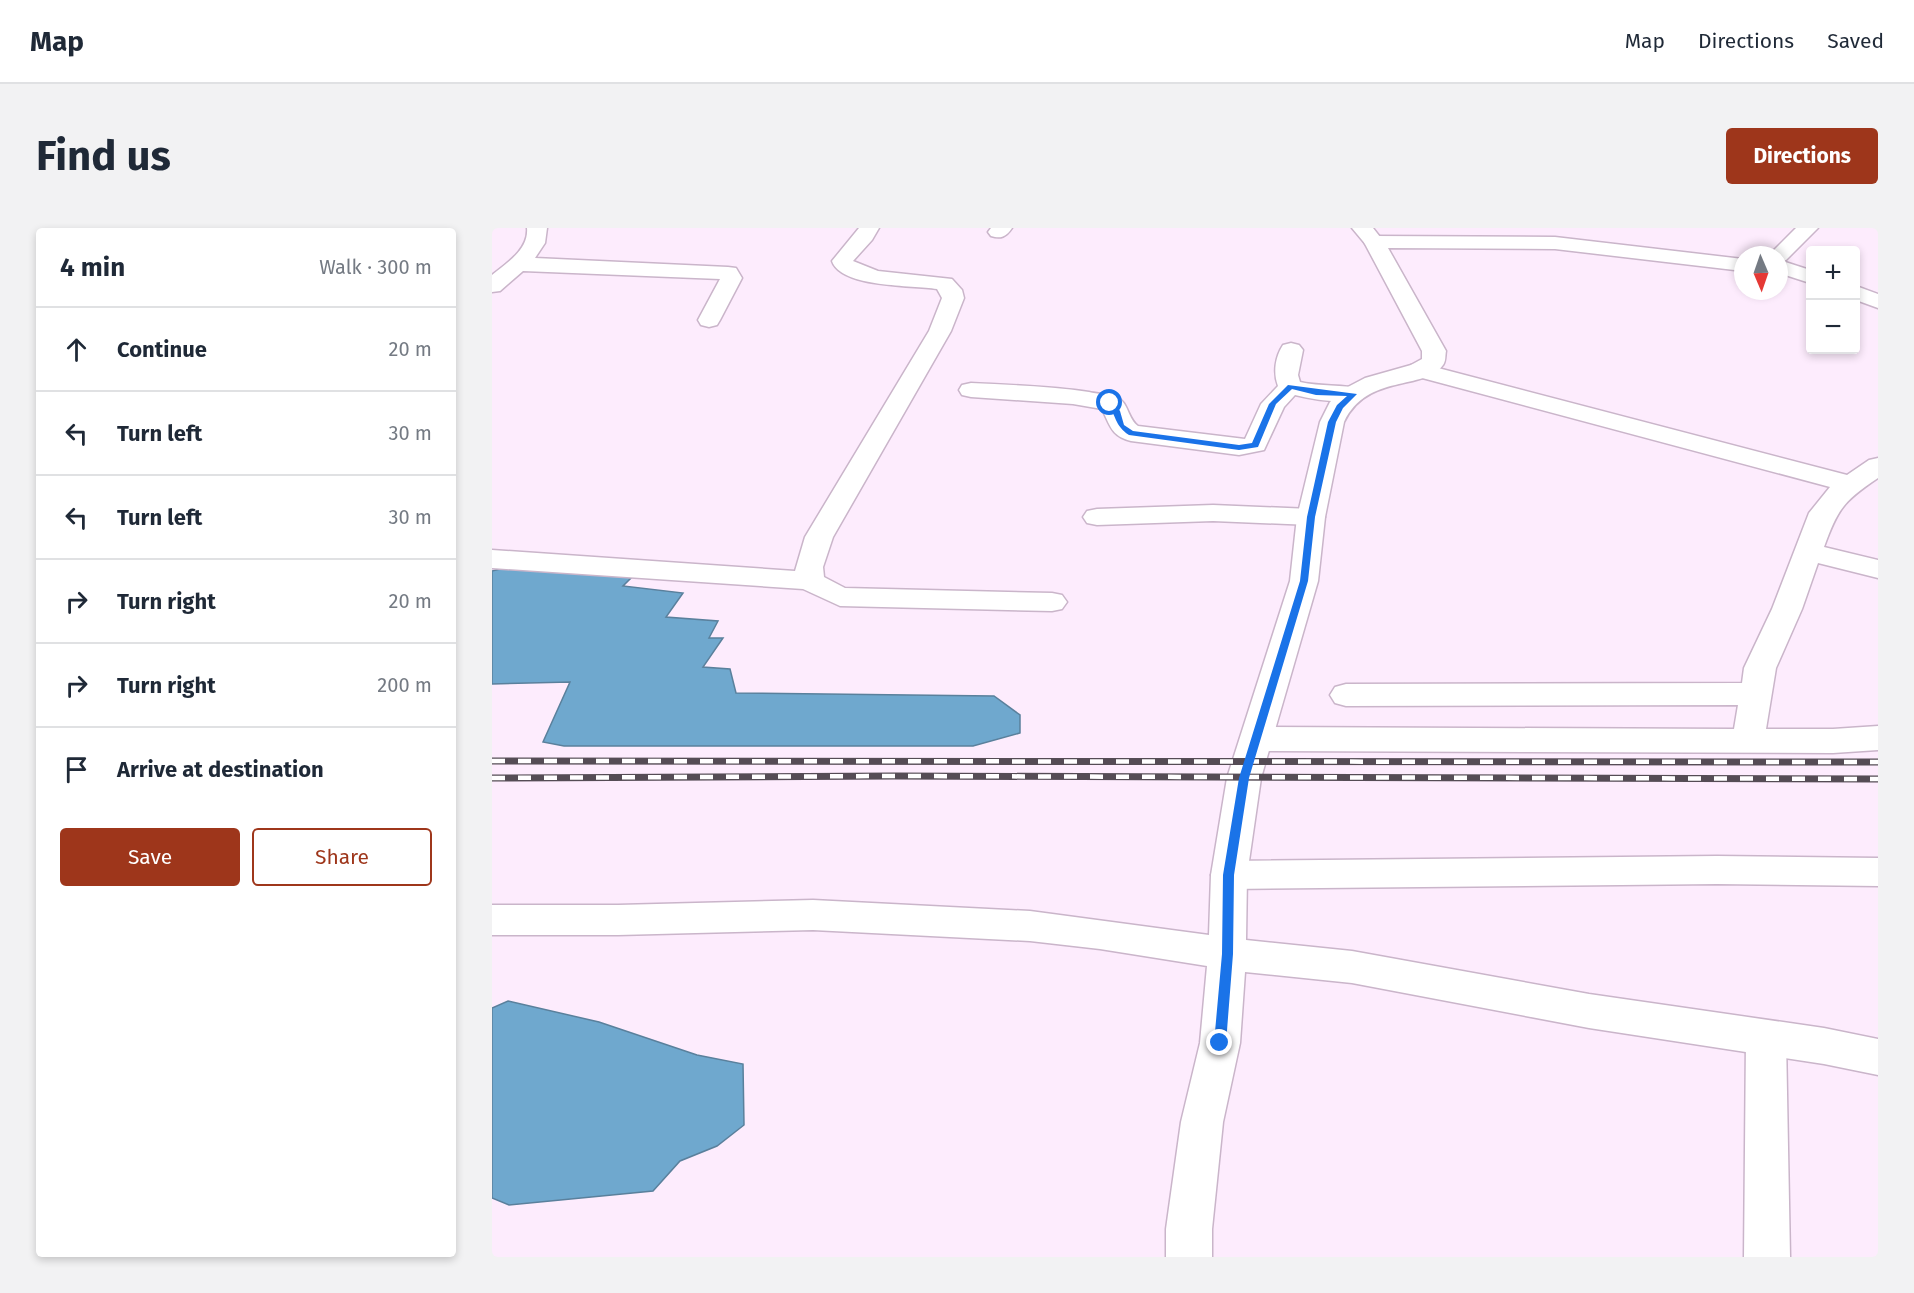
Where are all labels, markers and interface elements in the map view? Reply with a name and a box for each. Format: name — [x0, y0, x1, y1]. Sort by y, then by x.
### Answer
text: Map — [30, 25, 84, 58]
text: Map — [1625, 28, 1665, 54]
text: Directions — [1698, 28, 1794, 54]
text: Saved — [1827, 28, 1884, 54]
button: Directions — [1726, 128, 1878, 184]
text: Find us — [36, 131, 171, 181]
north arrow — [1734, 246, 1788, 300]
map controls — [1806, 246, 1860, 354]
button: + — [1806, 246, 1860, 300]
text: 4 min — [60, 252, 125, 283]
text: Walk · 300 m — [319, 255, 432, 279]
button: − — [1806, 300, 1860, 354]
icon: ahead — [60, 333, 93, 366]
text: Continue — [117, 336, 207, 363]
text: 20 m — [389, 337, 432, 361]
route start — [1096, 389, 1122, 415]
icon: left — [60, 417, 93, 450]
text: Turn left — [117, 420, 202, 447]
text: 30 m — [388, 421, 432, 445]
icon: left — [60, 501, 93, 534]
text: Turn left — [117, 504, 202, 531]
text: 30 m — [388, 505, 432, 529]
icon: right — [60, 585, 93, 618]
text: Turn right — [117, 588, 216, 615]
text: 20 m — [389, 589, 432, 613]
icon: right — [60, 669, 93, 702]
text: Turn right — [117, 672, 216, 699]
text: 200 m — [377, 673, 432, 697]
icon: arrive — [60, 753, 93, 786]
text: Arrive at destination — [117, 756, 324, 783]
button: Save — [60, 828, 240, 886]
button: Share — [252, 828, 432, 886]
route end — [1206, 1029, 1232, 1055]

